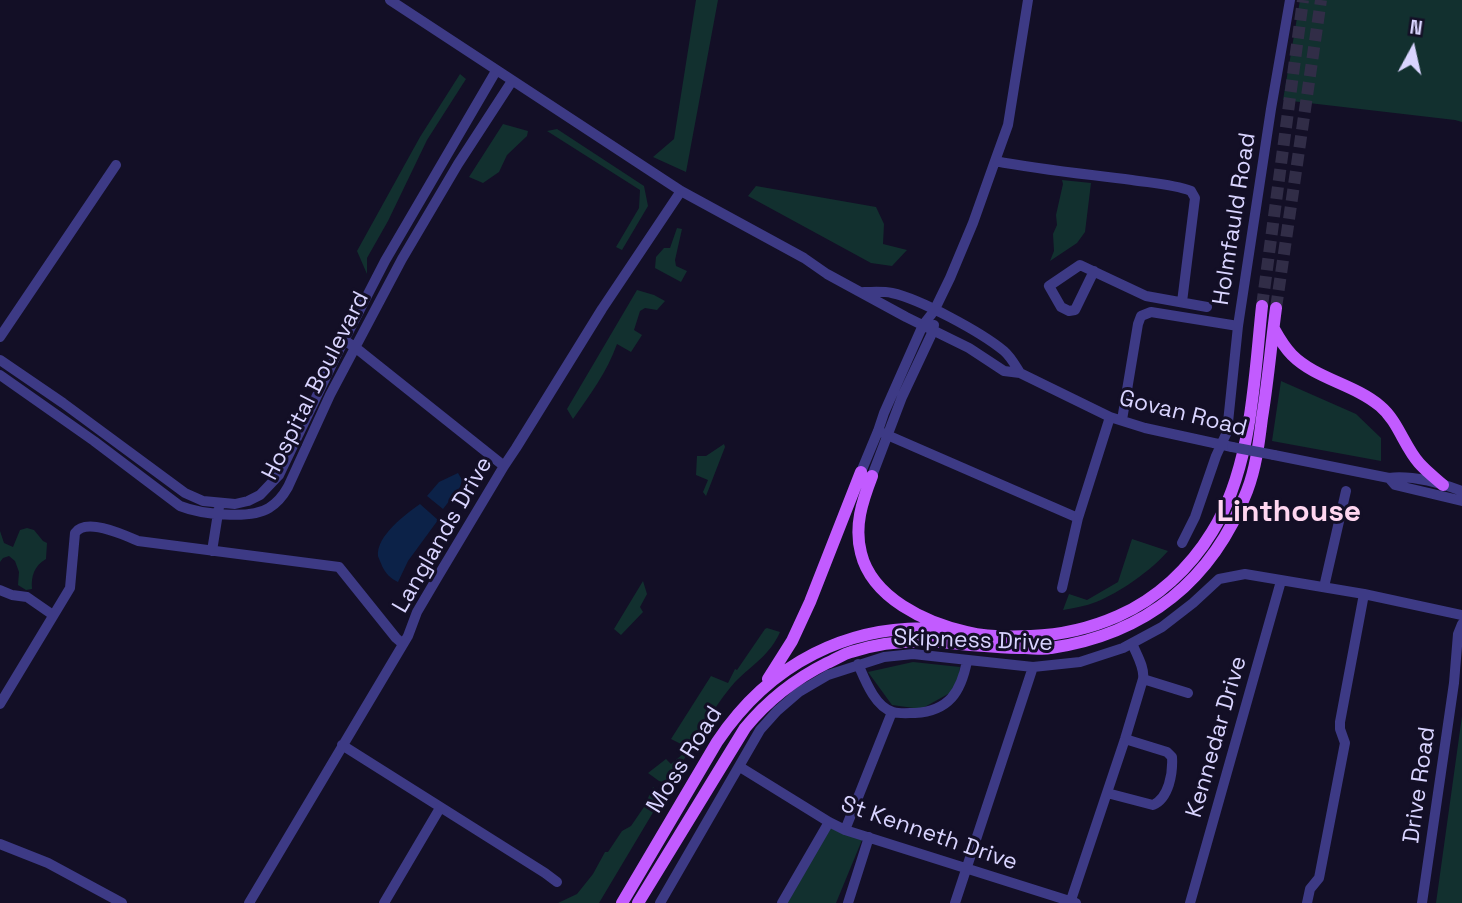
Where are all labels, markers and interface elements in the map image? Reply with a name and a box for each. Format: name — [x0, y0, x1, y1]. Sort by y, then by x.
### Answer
north arrow — [1378, 14, 1448, 84]
text: N — [1408, 14, 1424, 41]
street label: Holmfauld Road — [1208, 131, 1262, 307]
street label: Hospital Boulevard — [257, 287, 375, 485]
street label: Govan Road — [1116, 385, 1250, 443]
street label: Langlands Drive — [387, 452, 499, 618]
district label: Linthouse — [1217, 495, 1361, 531]
street label: Skipness Drive — [893, 624, 1053, 658]
street label: Kennedar Drive — [1181, 653, 1253, 821]
street label: Moss Road — [641, 702, 729, 818]
street label: Drive Road — [1398, 725, 1442, 845]
street label: St Kenneth Drive — [837, 791, 1021, 877]

